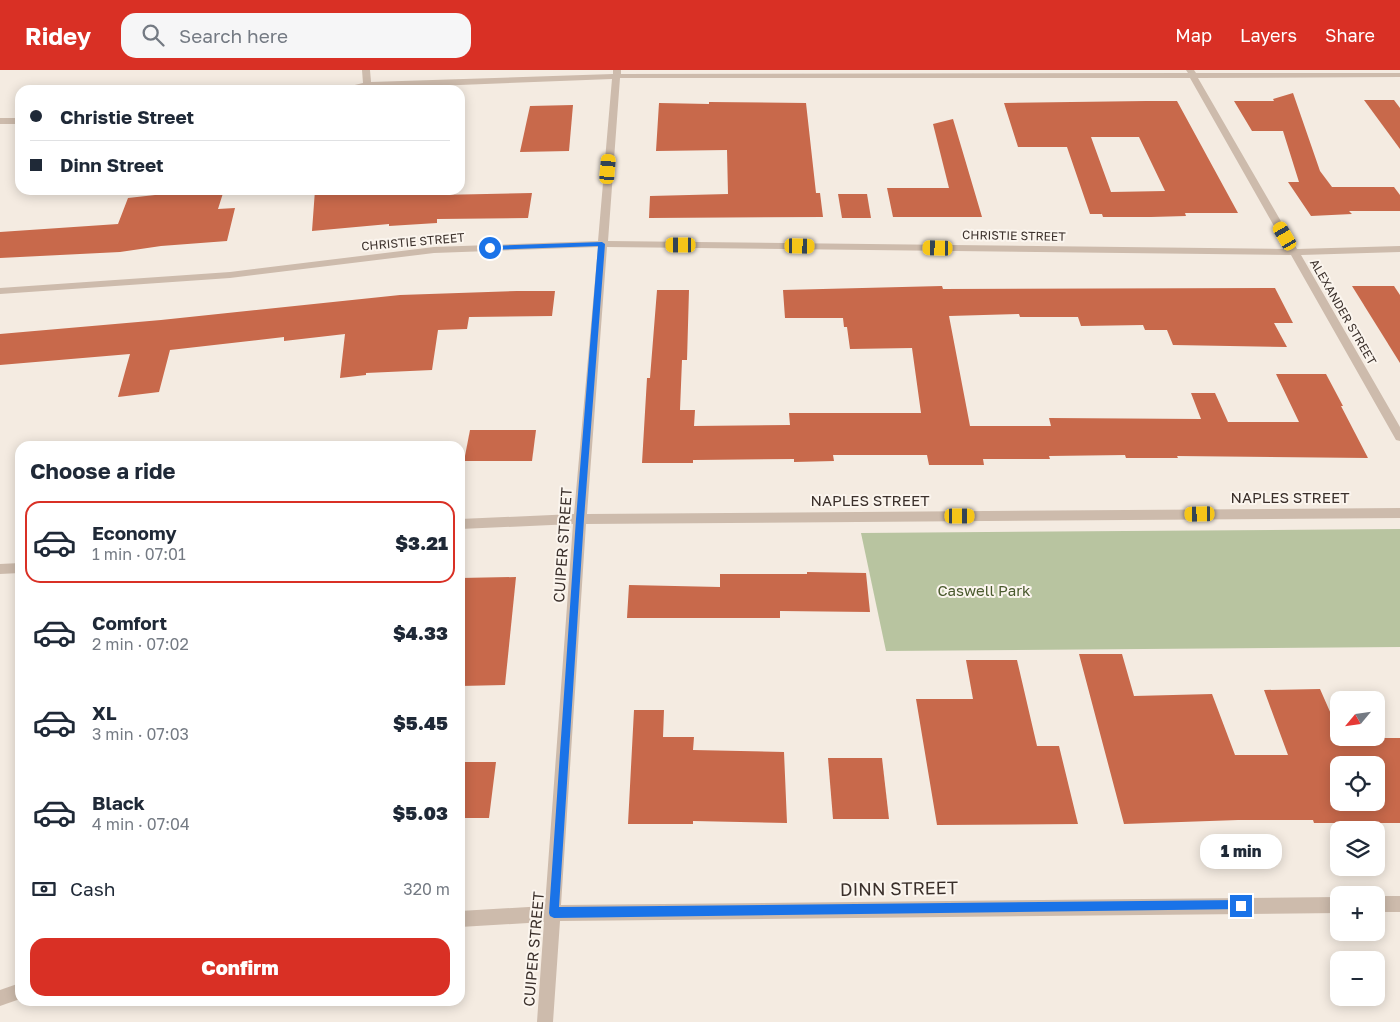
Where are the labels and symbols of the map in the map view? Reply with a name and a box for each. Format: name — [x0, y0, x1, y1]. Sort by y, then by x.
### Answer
car — [599, 153, 616, 185]
car — [1271, 219, 1298, 253]
street label: CHRISTIE STREET — [962, 227, 1067, 244]
street label: CHRISTIE STREET — [361, 229, 466, 253]
route start — [479, 237, 501, 259]
car — [666, 238, 696, 253]
car — [784, 238, 815, 254]
car — [922, 240, 953, 256]
street label: ALEXANDER STREET — [1307, 256, 1380, 368]
street label: CUIPER STREET — [549, 487, 575, 603]
street label: NAPLES STREET — [1230, 488, 1350, 506]
street label: NAPLES STREET — [810, 491, 930, 509]
car — [1184, 506, 1215, 522]
car — [945, 509, 975, 524]
park label: Caswell Park — [937, 581, 1031, 599]
north arrow — [1330, 691, 1385, 746]
callout: 1 min — [1200, 834, 1282, 868]
street label: DINN STREET — [840, 876, 958, 900]
street label: CUIPER STREET — [519, 891, 547, 1007]
route end — [1230, 895, 1252, 917]

